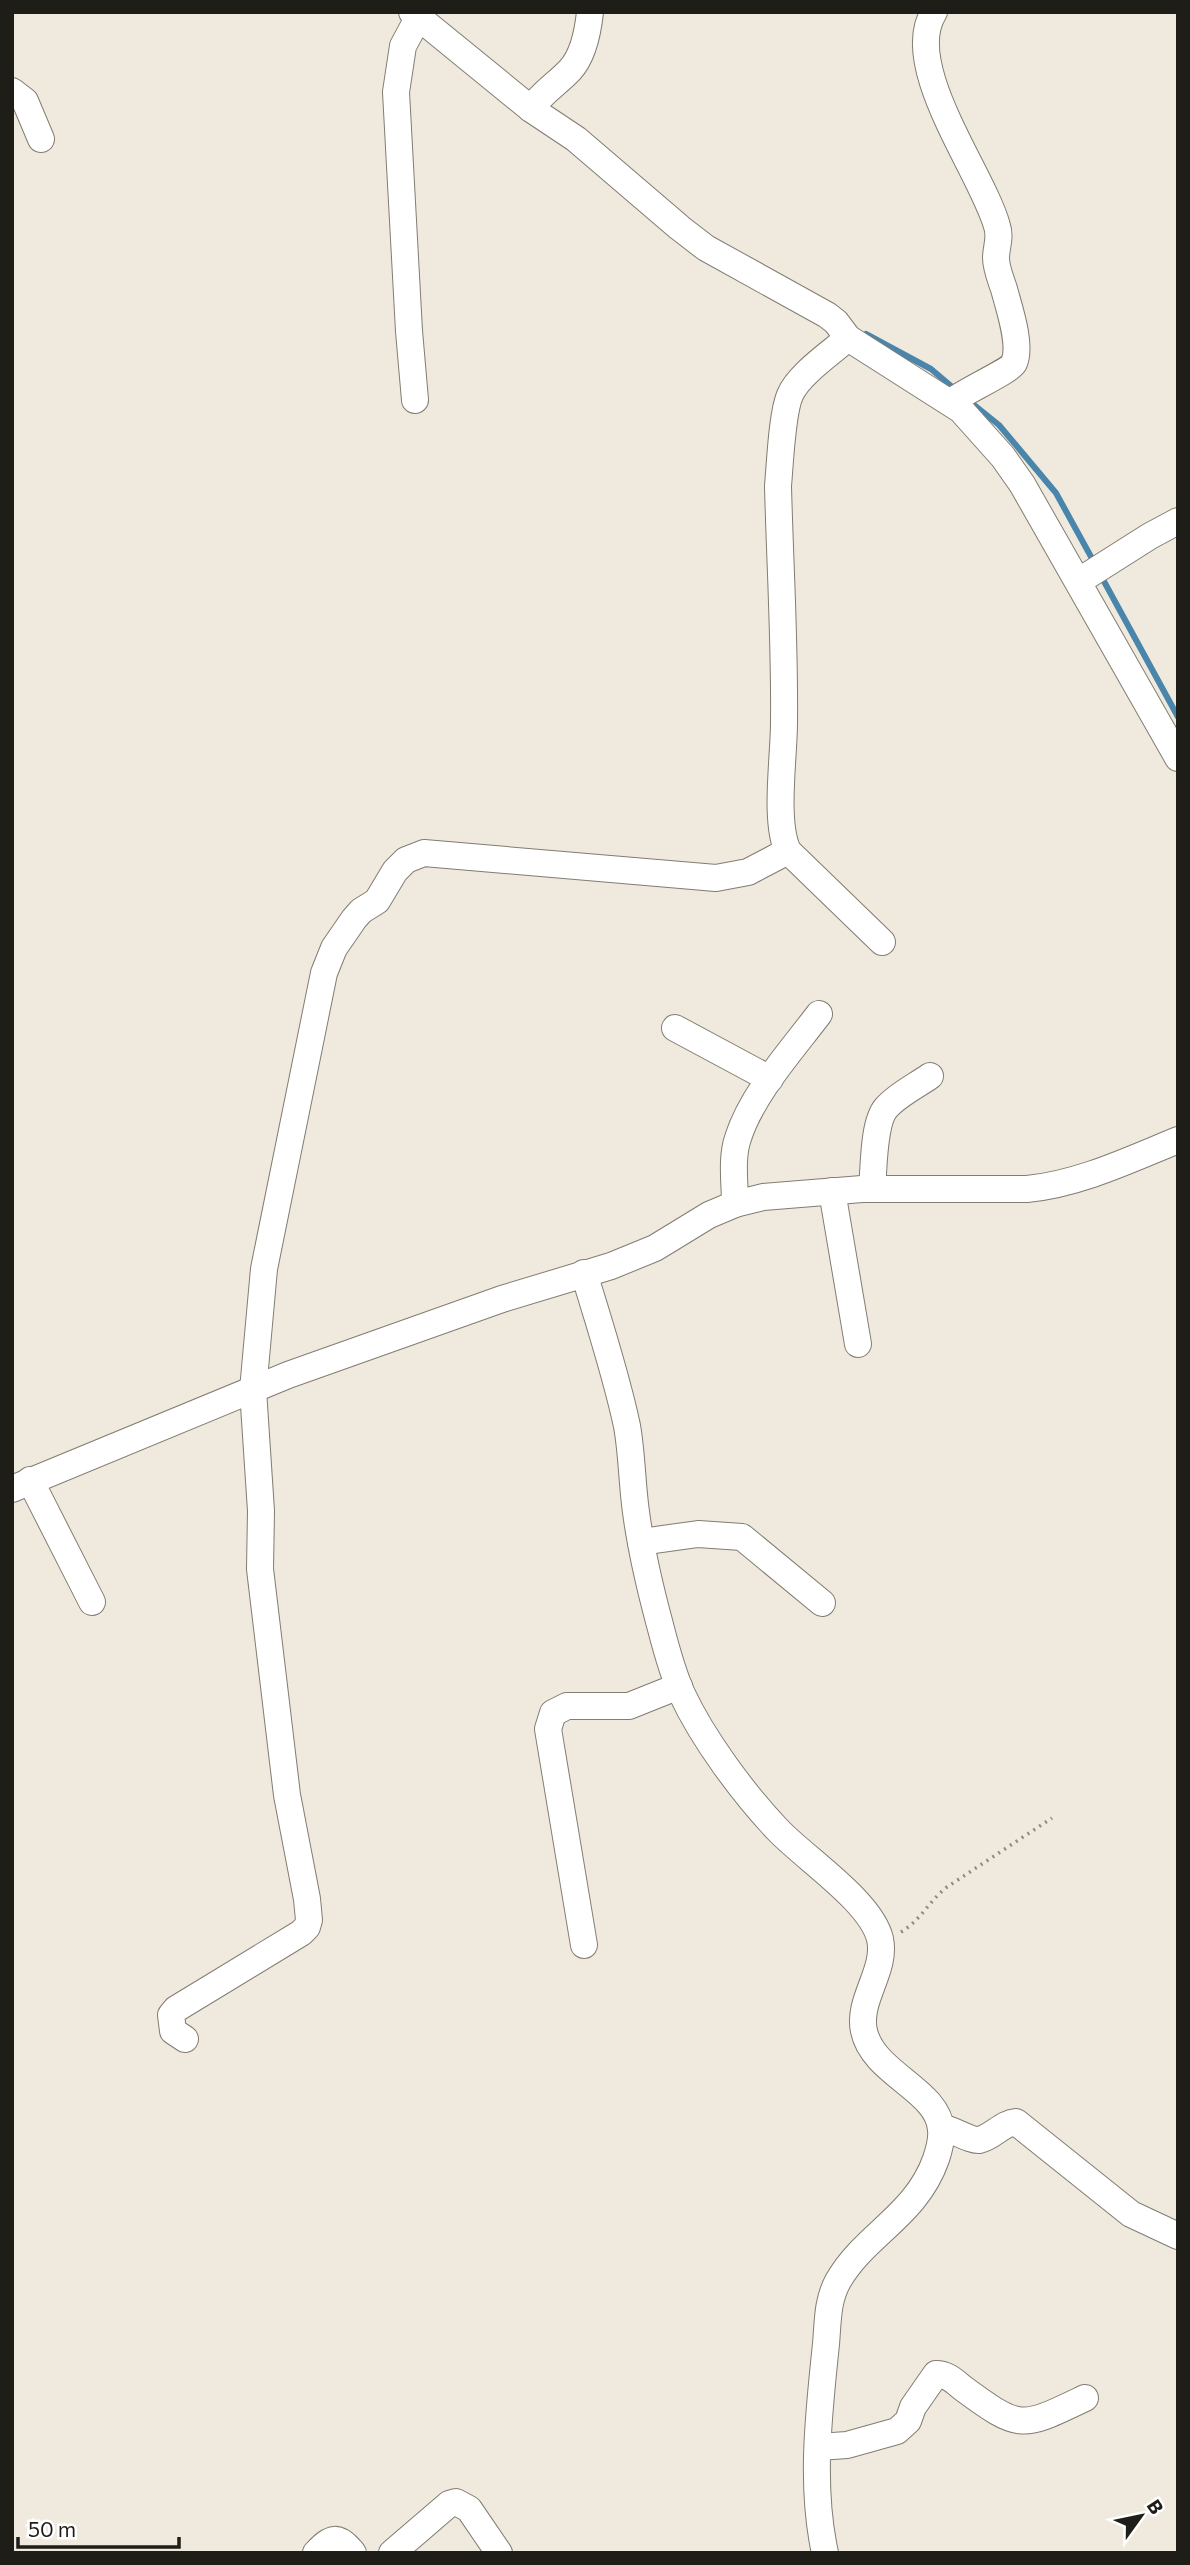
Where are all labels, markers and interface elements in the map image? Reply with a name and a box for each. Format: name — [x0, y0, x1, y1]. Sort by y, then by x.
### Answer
north arrow — [1106, 2481, 1176, 2551]
text: B — [1143, 2495, 1169, 2518]
scale bar — [18, 2506, 178, 2550]
text: 50 m — [28, 2516, 76, 2541]

